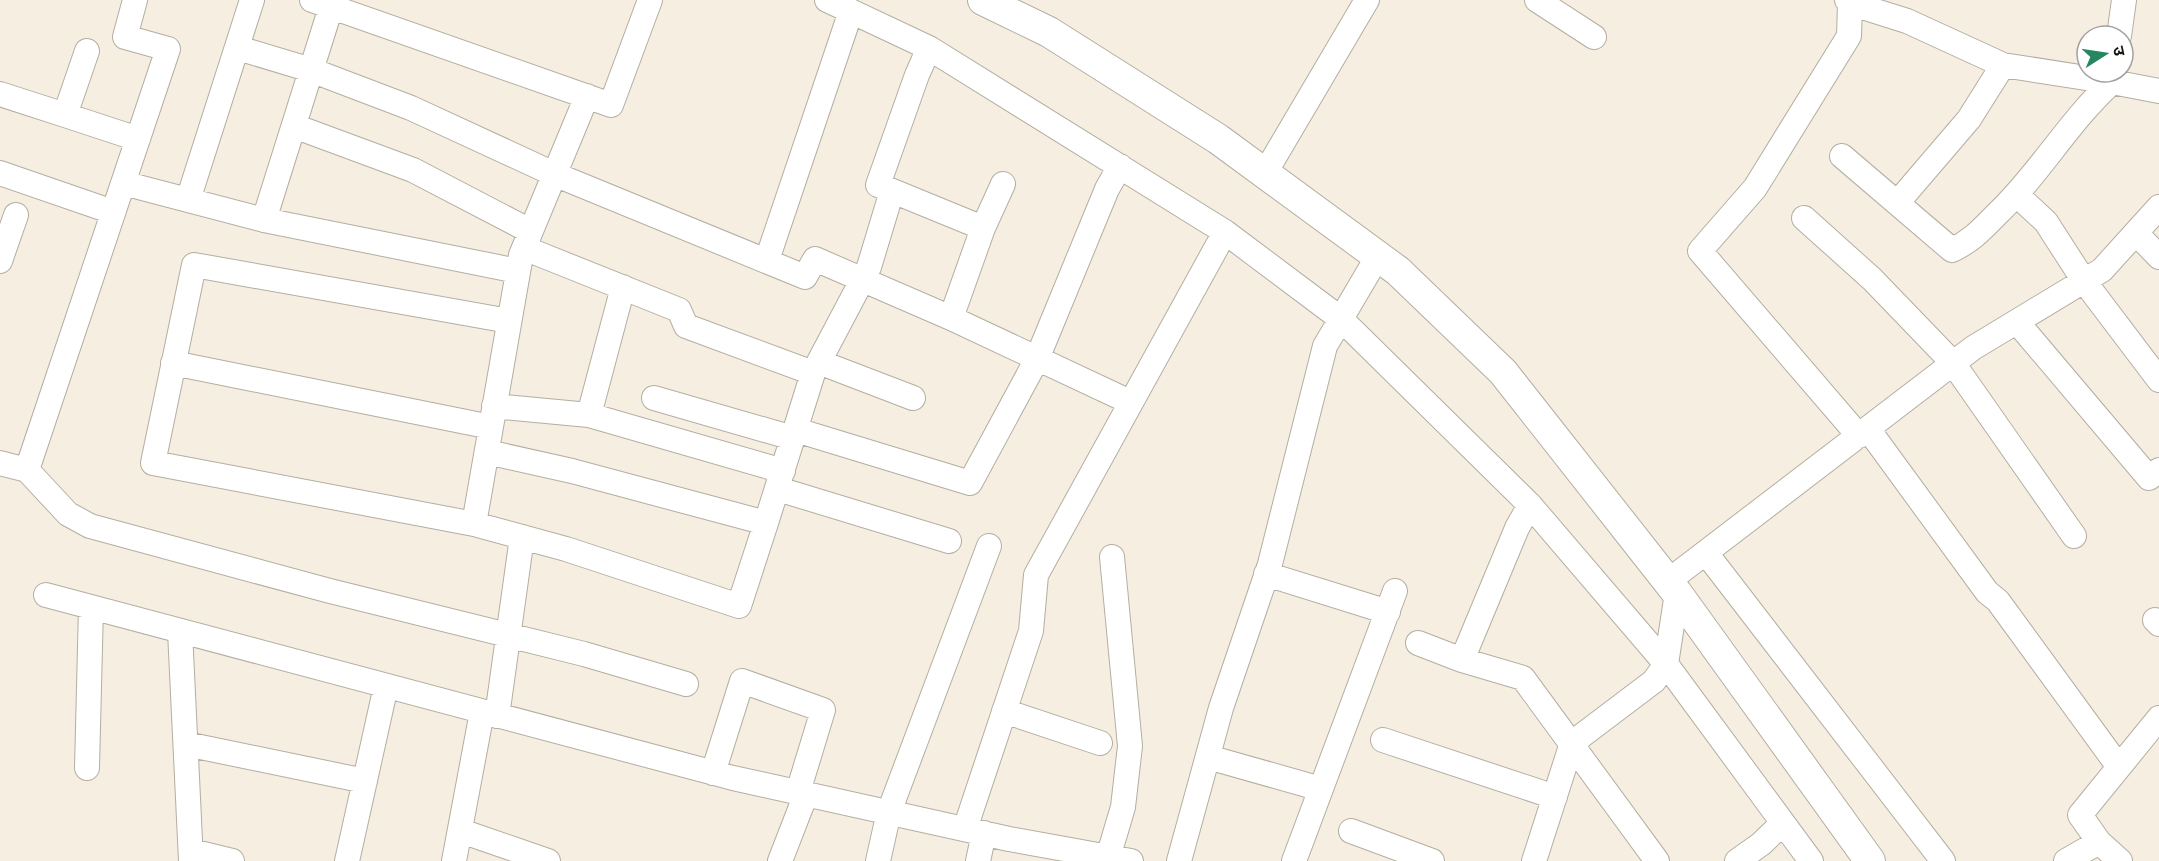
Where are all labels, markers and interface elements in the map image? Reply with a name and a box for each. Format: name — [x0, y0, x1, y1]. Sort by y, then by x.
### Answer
north arrow — [2075, 24, 2135, 84]
text: उ — [2108, 44, 2132, 58]

